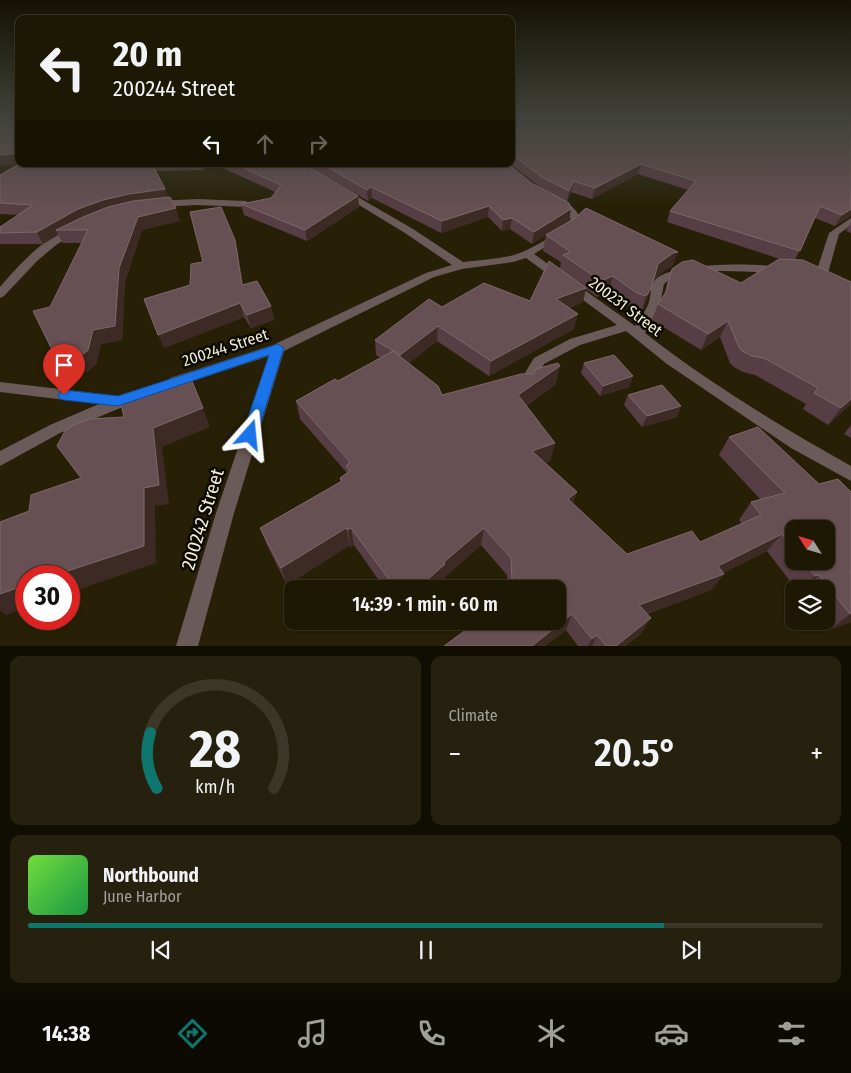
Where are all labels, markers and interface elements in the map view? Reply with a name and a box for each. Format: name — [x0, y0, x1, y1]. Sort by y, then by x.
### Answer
text: 20 m — [113, 33, 182, 75]
icon: left — [30, 35, 95, 100]
text: 200244 Street — [113, 75, 235, 102]
icon: left — [198, 130, 226, 158]
icon: ahead — [251, 130, 279, 158]
icon: right — [304, 130, 332, 158]
street label: 200231 Street — [585, 273, 667, 341]
street label: 200244 Street — [180, 324, 271, 370]
pin — [43, 344, 85, 395]
icon: arrive — [50, 351, 78, 379]
position arrow — [223, 408, 275, 460]
street label: 200242 Street — [176, 465, 229, 572]
north arrow — [785, 520, 835, 570]
map controls — [785, 520, 835, 630]
speed limit sign: 30 — [15, 565, 80, 630]
button: layers — [785, 580, 835, 630]
text: 14:39 · 1 min · 60 m — [352, 593, 498, 616]
text: Climate — [449, 706, 498, 725]
text: 28 — [188, 718, 241, 781]
text: 20.5° — [594, 730, 677, 776]
text: − — [449, 737, 461, 770]
text: + — [810, 737, 823, 770]
text: km/h — [195, 776, 235, 798]
text: Northbound — [103, 864, 199, 887]
text: June Harbor — [103, 887, 181, 906]
icon: previous — [147, 936, 175, 964]
icon: pause — [412, 936, 440, 964]
icon: next — [677, 936, 705, 964]
icon: directions — [175, 1016, 210, 1051]
icon: music — [295, 1016, 330, 1051]
icon: phone — [414, 1016, 449, 1051]
icon: climate — [534, 1016, 569, 1051]
icon: car — [654, 1016, 689, 1051]
icon: filters — [774, 1016, 809, 1051]
text: 14:38 — [42, 1020, 90, 1047]

